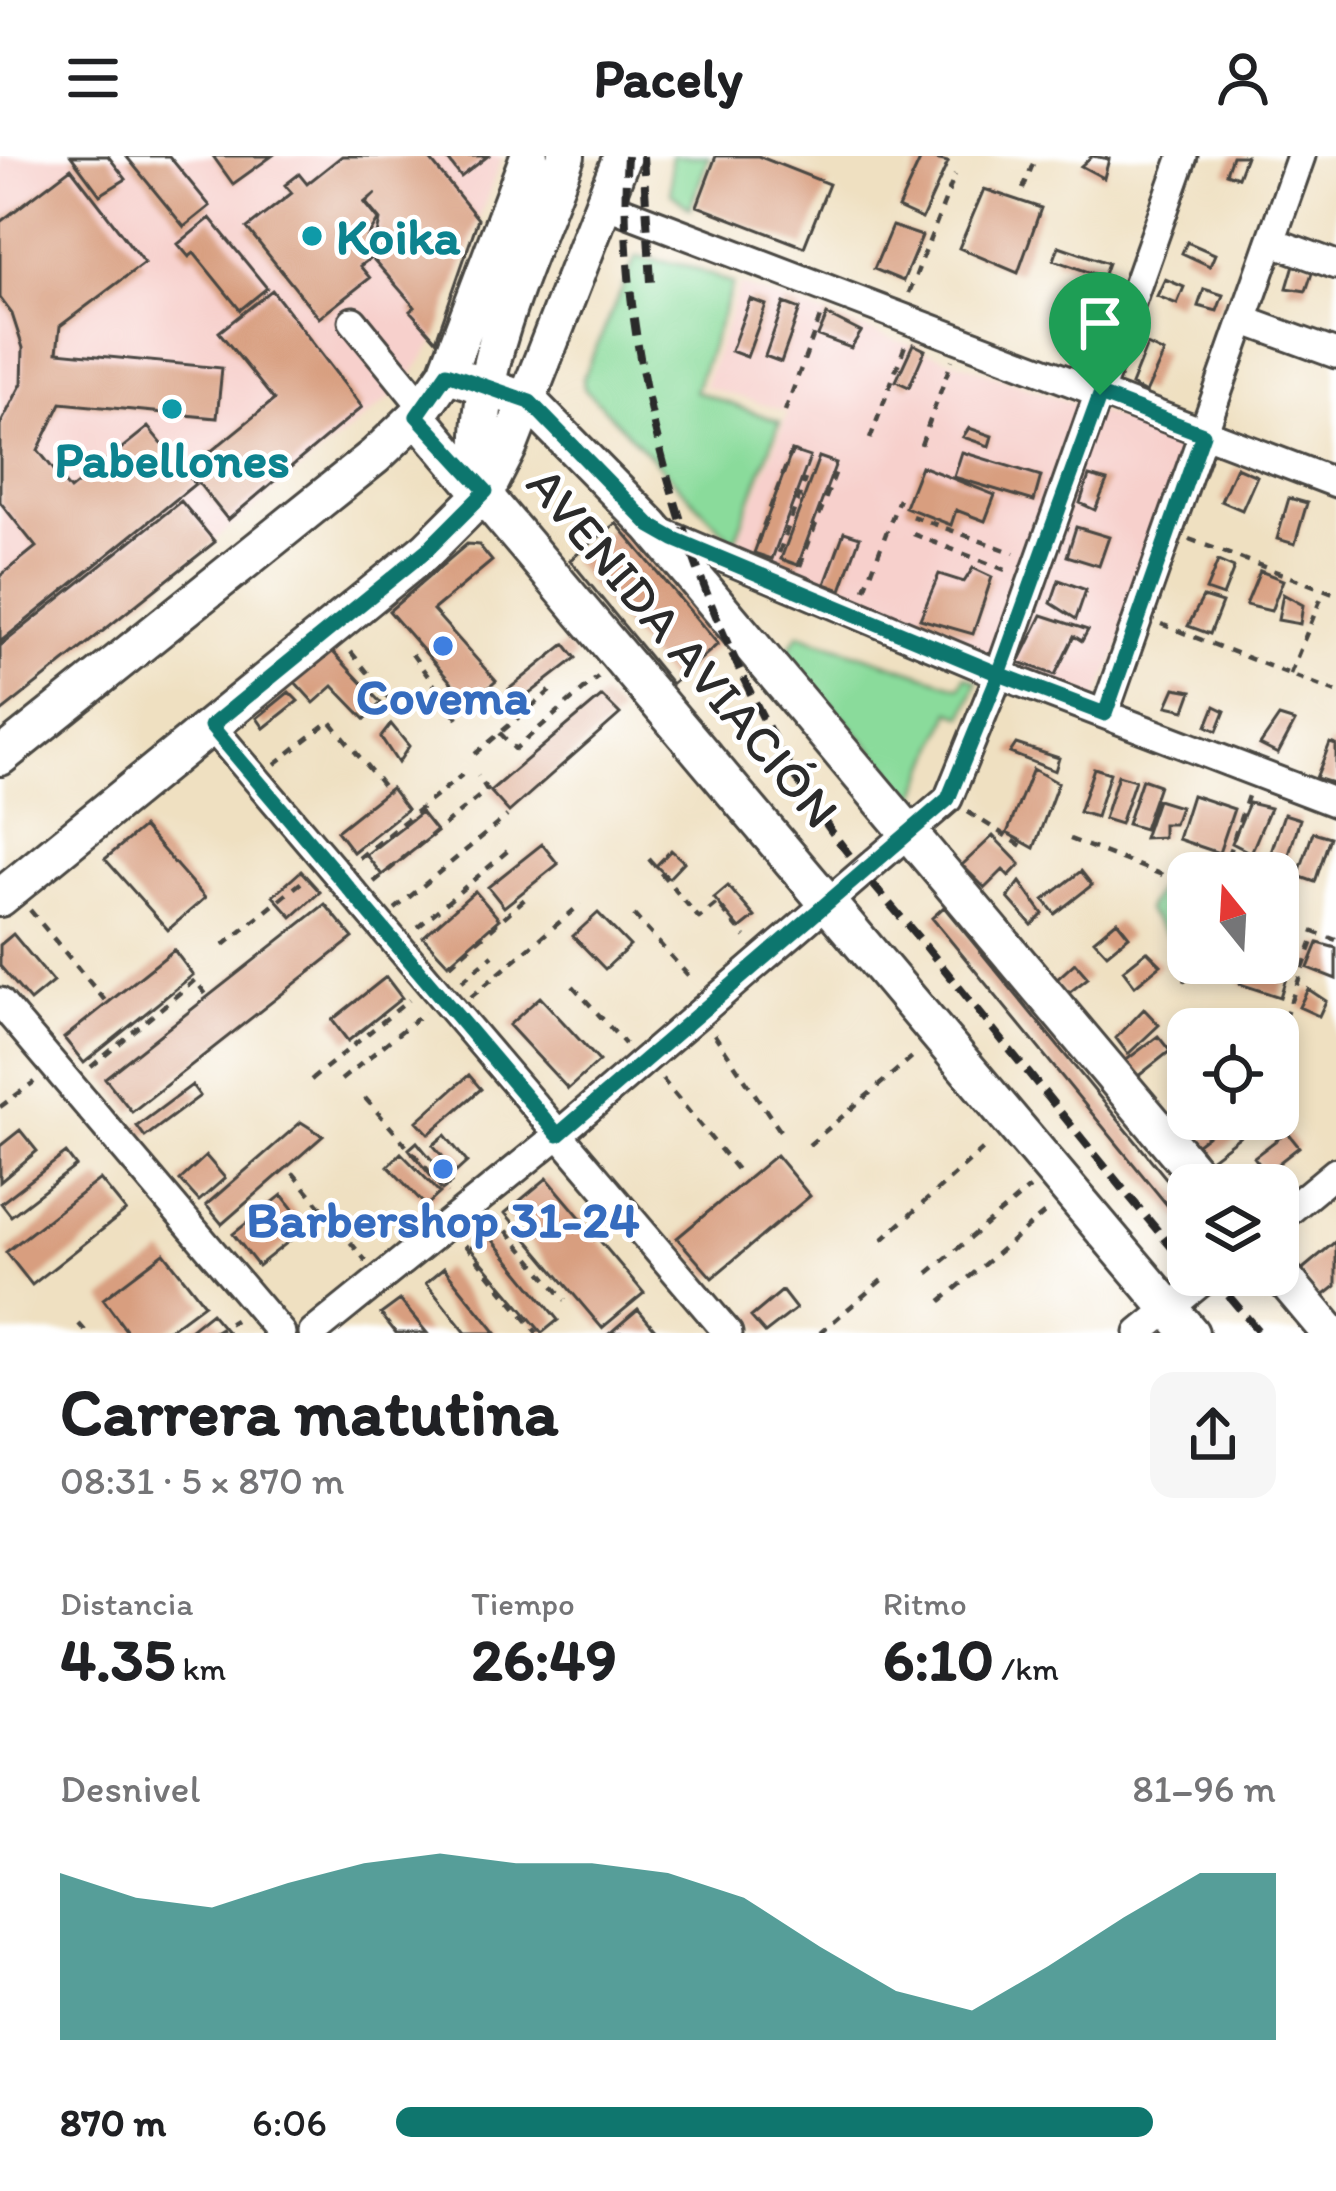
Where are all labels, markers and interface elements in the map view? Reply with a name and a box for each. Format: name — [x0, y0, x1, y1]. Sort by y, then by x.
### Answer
icon: menu — [60, 45, 126, 111]
icon: person — [1210, 45, 1276, 111]
text: Pacely — [593, 46, 743, 111]
place label: Koika — [336, 206, 461, 267]
marker: Koika — [299, 223, 325, 249]
pin — [1049, 272, 1151, 395]
icon: arrive — [1067, 290, 1133, 356]
marker: Pabellones — [159, 396, 185, 422]
place label: Pabellones — [54, 429, 290, 490]
street label: AVENIDA AVIACIÓN — [514, 454, 852, 840]
marker: Covema — [430, 633, 456, 659]
place label: Covema — [356, 666, 531, 727]
north arrow — [1167, 852, 1299, 984]
map controls — [1167, 852, 1299, 1296]
button: locate — [1167, 1008, 1299, 1140]
marker: Barbershop 31-24 — [430, 1156, 456, 1182]
button: layers — [1167, 1164, 1299, 1296]
place label: Barbershop 31-24 — [246, 1189, 640, 1250]
text: Carrera matutina — [60, 1372, 558, 1452]
button: share — [1150, 1372, 1276, 1498]
text: 08:31 · 5 × 870 m — [60, 1457, 345, 1504]
text: Distancia — [60, 1584, 193, 1623]
text: Tiempo — [471, 1584, 575, 1623]
text: Ritmo — [883, 1584, 967, 1623]
text: 4.35 — [60, 1623, 175, 1695]
text: 26:49 — [471, 1623, 617, 1695]
text: 6:10 — [883, 1623, 994, 1695]
text: km — [175, 1649, 226, 1688]
text: /km — [994, 1649, 1059, 1688]
text: Desnivel — [60, 1765, 200, 1812]
text: 81–96 m — [1132, 1765, 1276, 1812]
text: 870 m — [60, 2099, 166, 2146]
text: 6:06 — [252, 2099, 327, 2146]

